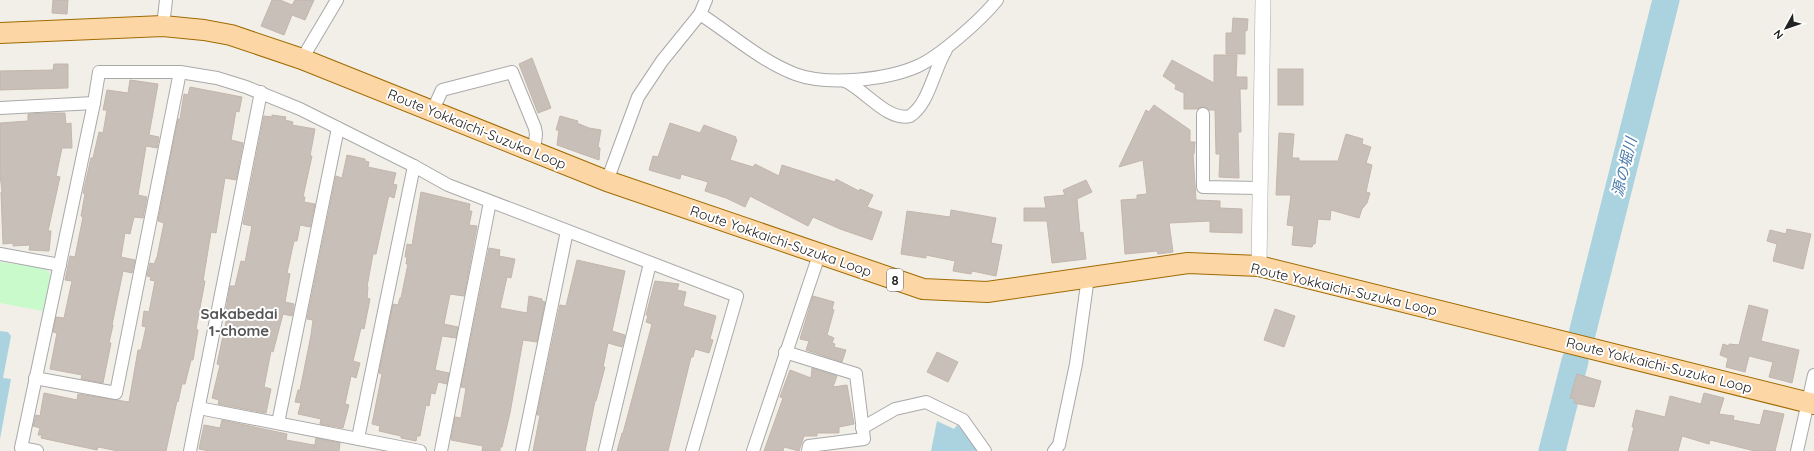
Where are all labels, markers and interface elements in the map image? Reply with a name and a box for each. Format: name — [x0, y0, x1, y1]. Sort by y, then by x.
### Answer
north arrow — [1766, 8, 1806, 48]
text: N — [1770, 27, 1786, 42]
street label: Route Yokkaichi-Suzuka Loop — [385, 85, 569, 173]
water label: 源の堀川 — [1608, 134, 1641, 198]
street label: Route Yokkaichi-Suzuka Loop — [688, 201, 874, 281]
street label: Route Yokkaichi-Suzuka Loop — [1249, 259, 1439, 319]
road number: 8 — [887, 269, 903, 291]
district label: Sakabedai 1-chome — [201, 304, 277, 340]
street label: Route Yokkaichi-Suzuka Loop — [1564, 333, 1754, 397]

